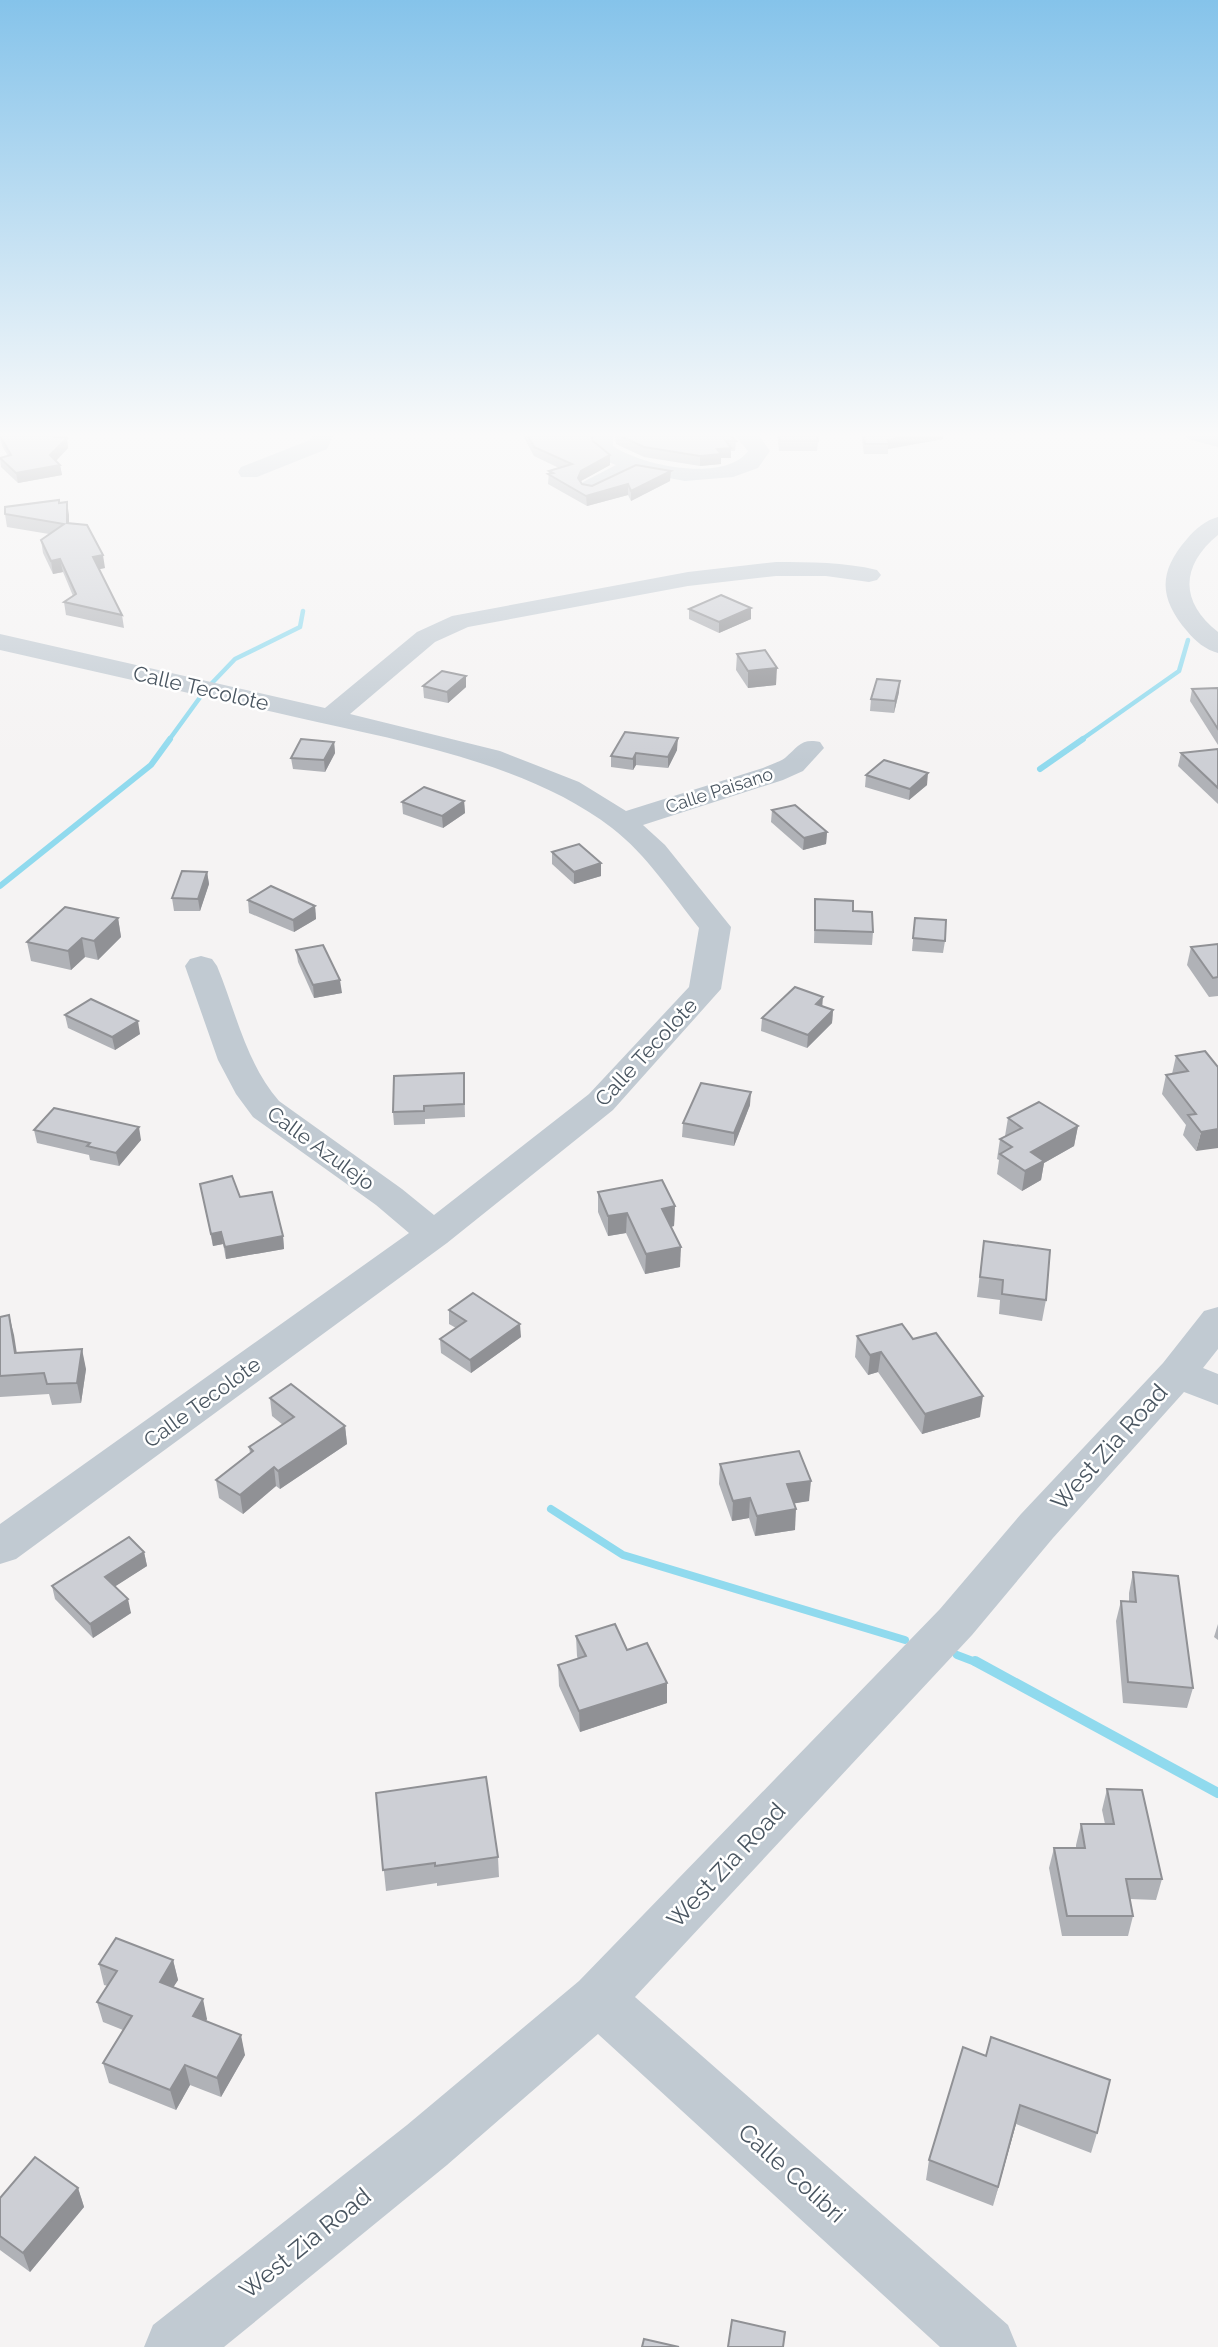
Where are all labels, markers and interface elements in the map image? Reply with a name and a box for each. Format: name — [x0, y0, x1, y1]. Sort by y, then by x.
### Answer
street label: Calle Tecolote — [131, 660, 271, 716]
street label: Calle Paisano — [663, 763, 776, 817]
street label: Calle Tecolote — [590, 993, 702, 1111]
street label: Calle Azulejo — [262, 1101, 380, 1195]
street label: Calle Tecolote — [139, 1351, 265, 1453]
street label: West Zia Road — [1045, 1378, 1173, 1516]
street label: West Zia Road — [661, 1796, 791, 1934]
street label: Calle Colibri — [733, 2117, 851, 2229]
street label: West Zia Road — [234, 2181, 376, 2305]

